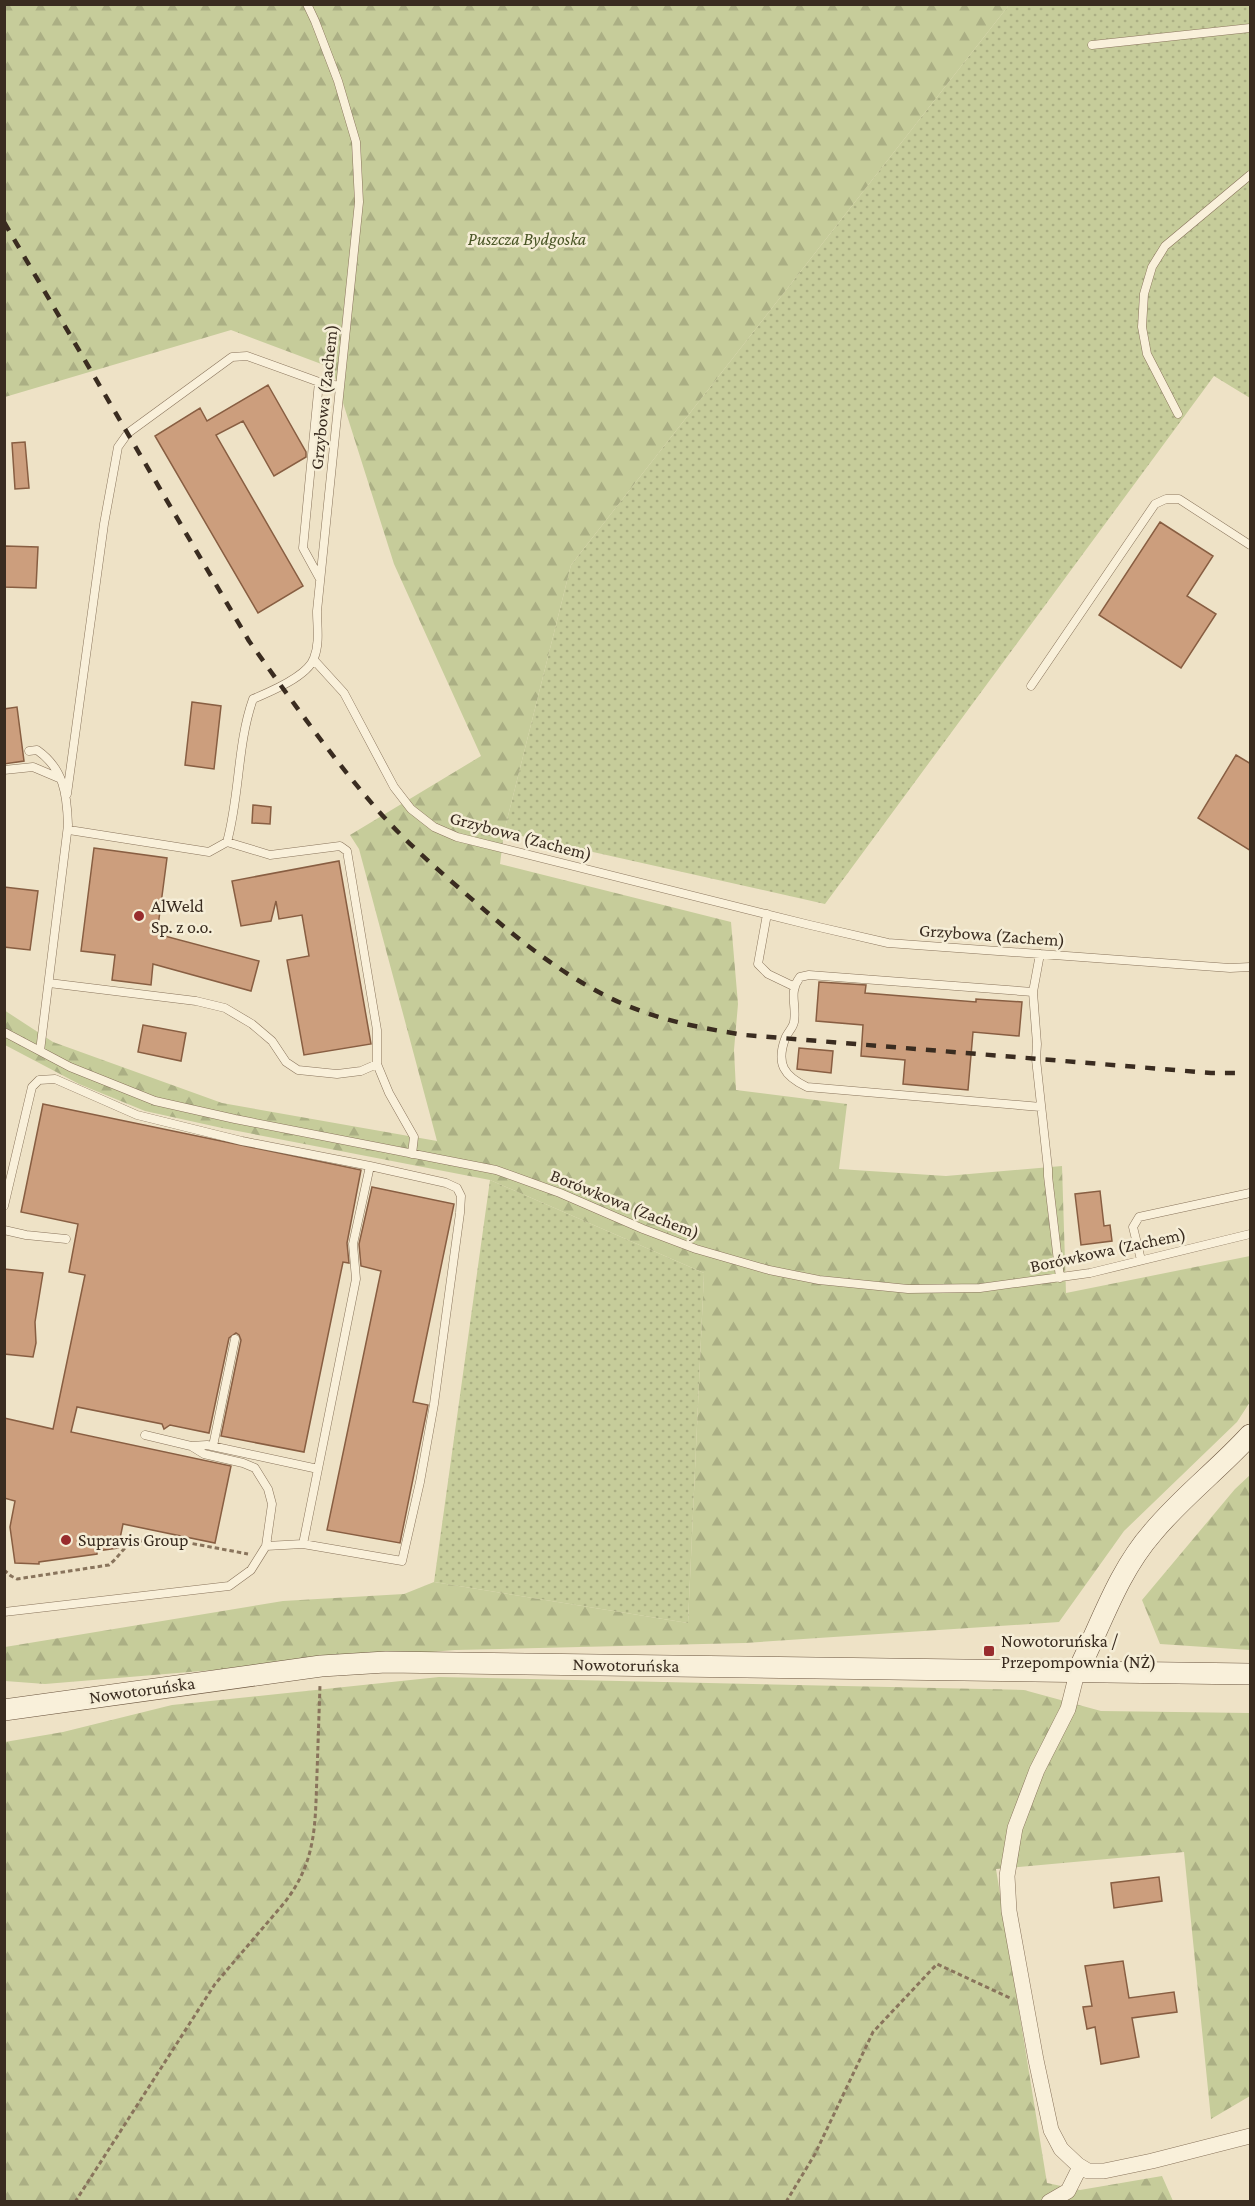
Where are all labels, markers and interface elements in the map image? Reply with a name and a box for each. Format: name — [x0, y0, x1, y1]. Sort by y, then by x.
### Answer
park label: Puszcza Bydgoska — [468, 229, 587, 249]
street label: Grzybowa (Zachem) — [306, 323, 343, 471]
street label: Grzybowa (Zachem) — [448, 807, 594, 866]
place label: AlWeld Sp. z o.o. — [151, 896, 212, 937]
marker: AlWeld Sp. z o.o. — [132, 909, 146, 923]
street label: Grzybowa (Zachem) — [918, 920, 1066, 951]
street label: Borówkowa (Zachem) — [547, 1165, 702, 1244]
street label: Borówkowa (Zachem) — [1028, 1224, 1188, 1277]
place label: Supravis Group — [78, 1530, 189, 1550]
marker: Supravis Group — [59, 1533, 73, 1547]
place label: Nowotoruńska / Przepompownia (NŻ) — [1001, 1631, 1156, 1673]
marker: Nowotoruńska / Przepompownia (NŻ) — [982, 1644, 996, 1658]
street label: Nowotoruńska — [572, 1654, 680, 1676]
street label: Nowotoruńska — [88, 1673, 196, 1707]

